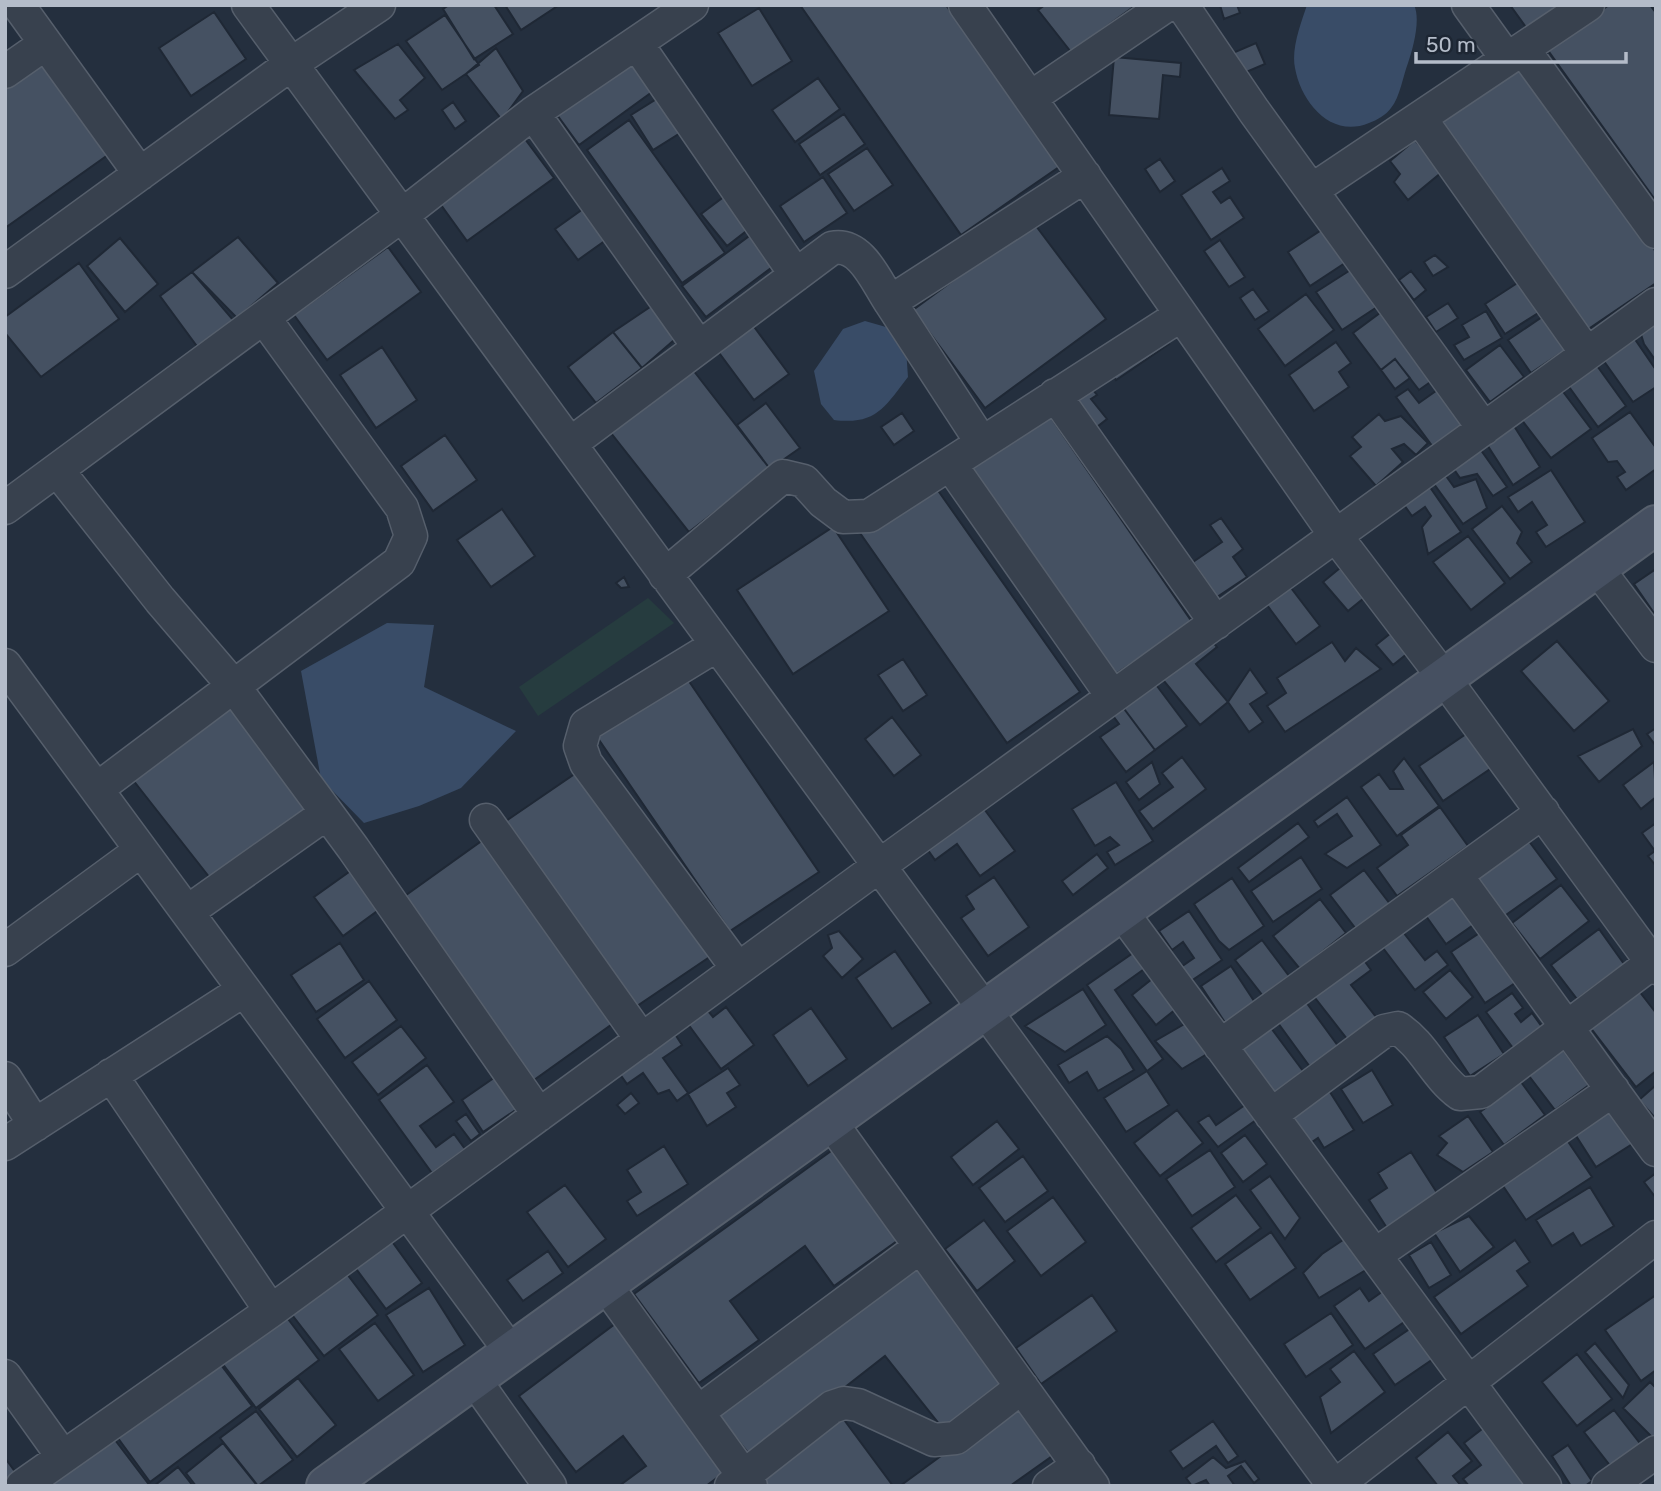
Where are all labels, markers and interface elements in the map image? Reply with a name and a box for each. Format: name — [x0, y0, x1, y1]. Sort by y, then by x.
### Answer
scale bar — [1416, 21, 1626, 65]
text: 50 m — [1426, 32, 1476, 57]

